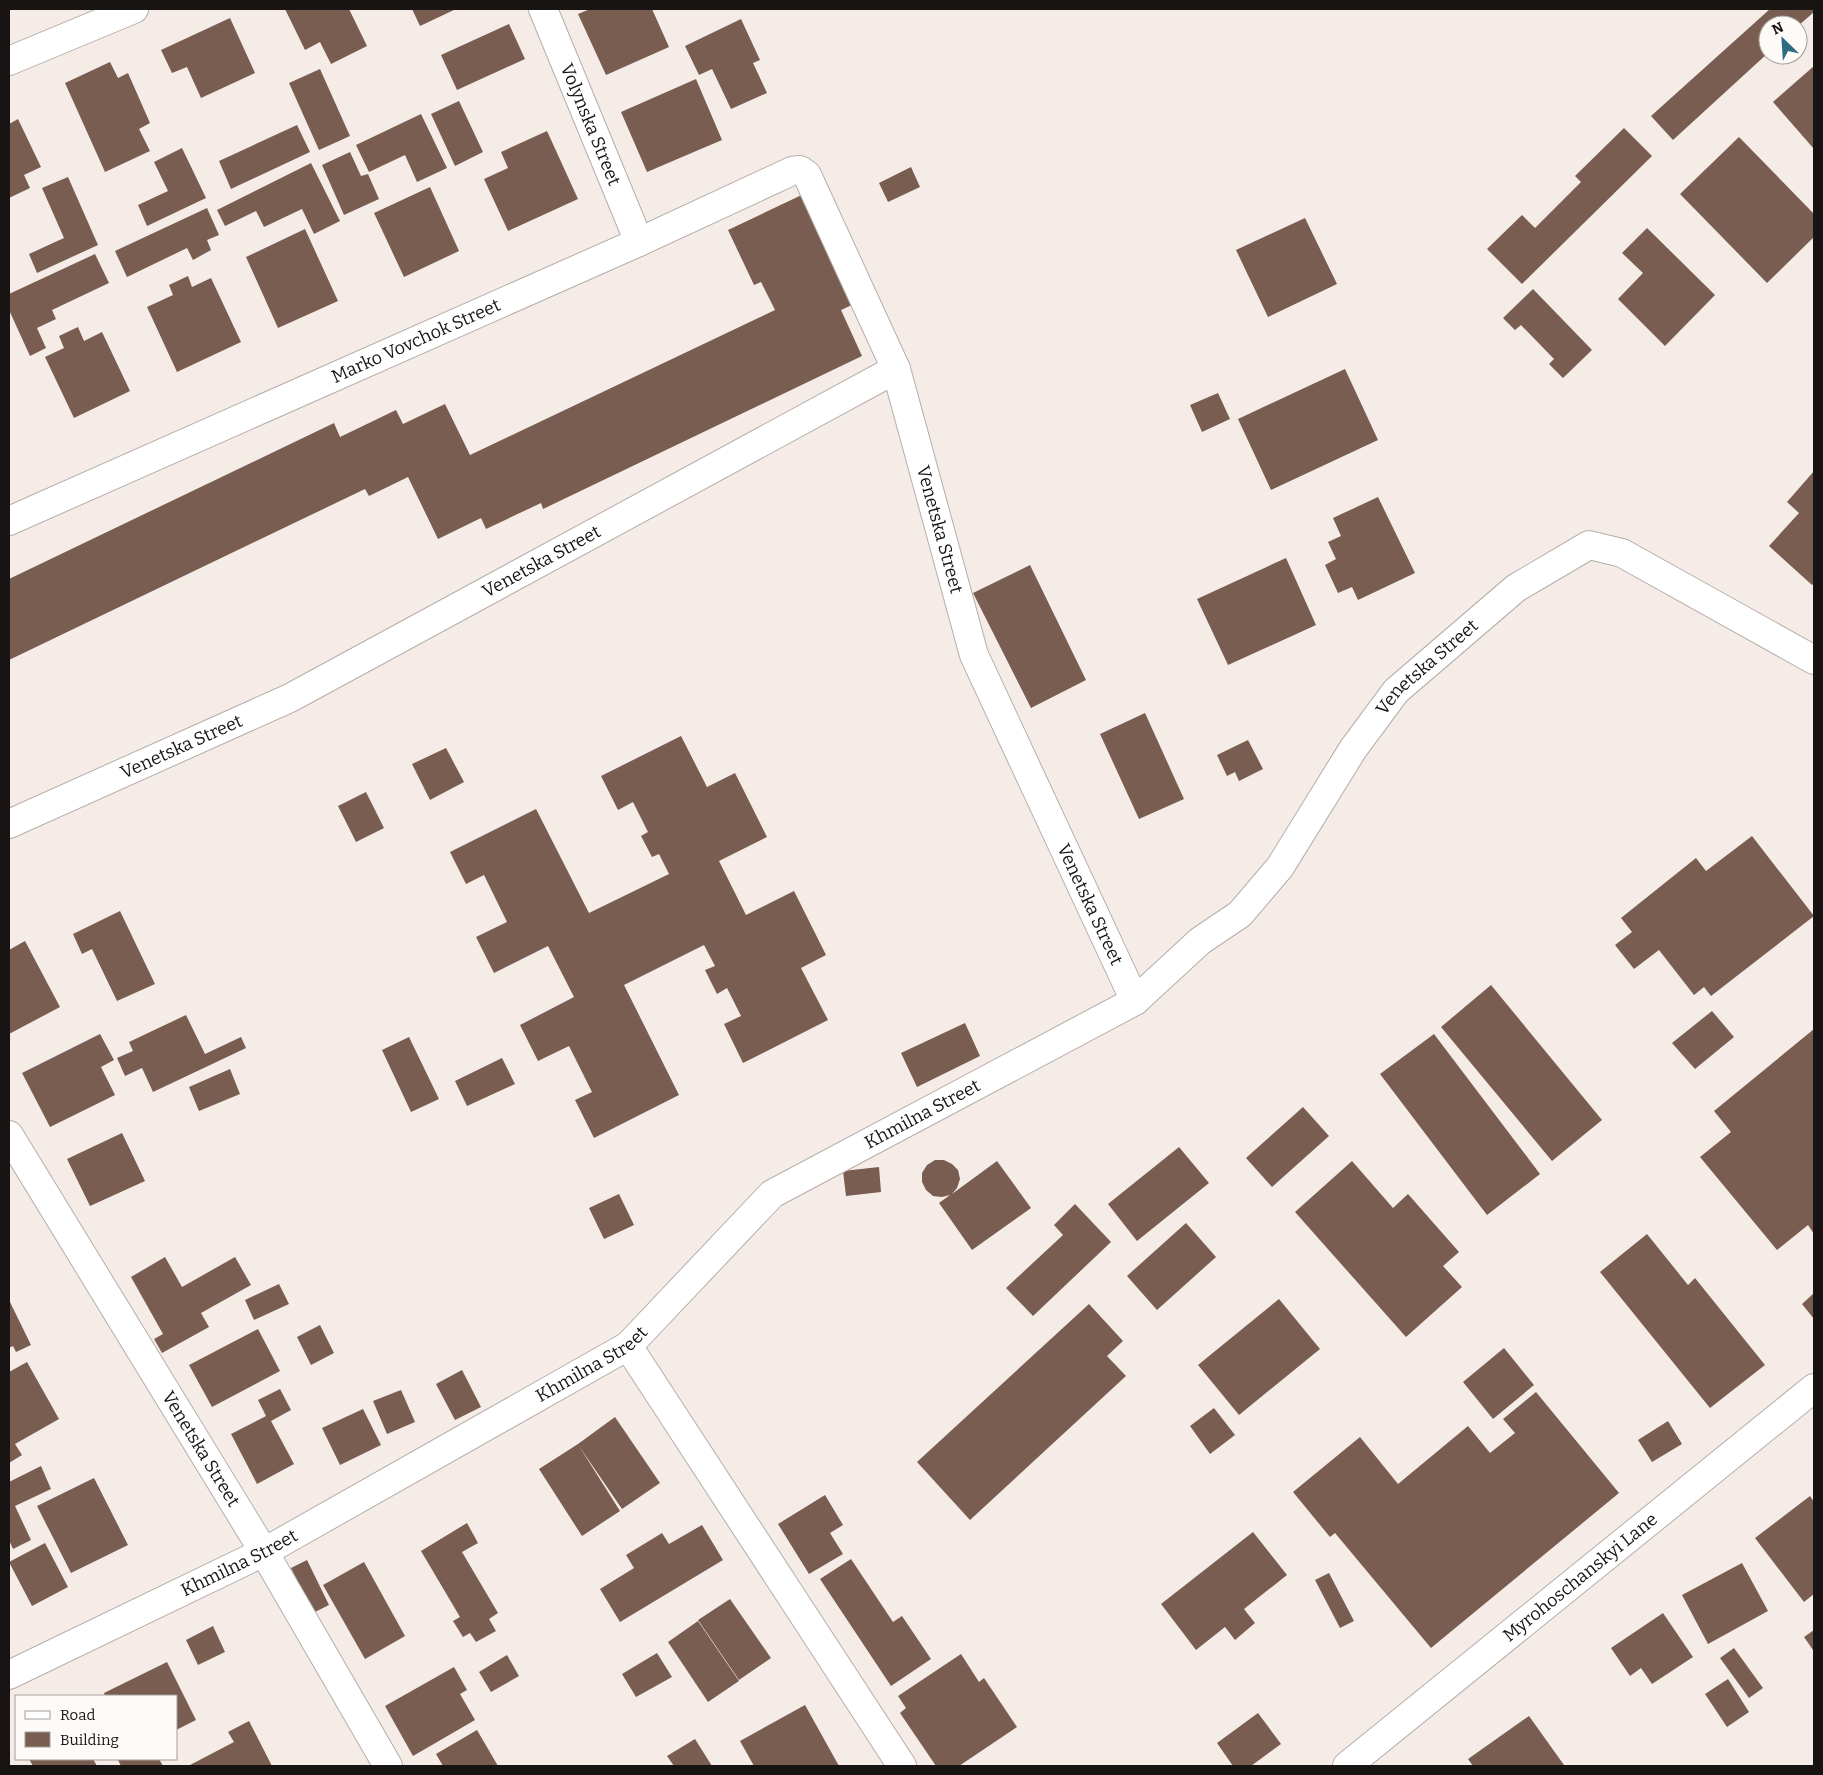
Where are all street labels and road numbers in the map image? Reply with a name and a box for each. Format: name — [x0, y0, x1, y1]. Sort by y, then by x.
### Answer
street label: Volynska Street — [556, 60, 626, 189]
street label: Marko Vovchok Street — [328, 294, 504, 388]
street label: Venetska Street — [912, 463, 968, 596]
street label: Venetska Street — [478, 520, 605, 603]
street label: Venetska Street — [1371, 614, 1483, 719]
street label: Venetska Street — [117, 710, 246, 784]
street label: Venetska Street — [1052, 840, 1128, 969]
street label: Khmilna Street — [861, 1074, 984, 1154]
street label: Khmilna Street — [532, 1321, 652, 1407]
street label: Venetska Street — [157, 1387, 245, 1511]
street label: Myrohoschanskyi Lane — [1499, 1508, 1662, 1646]
street label: Khmilna Street — [177, 1524, 302, 1601]

